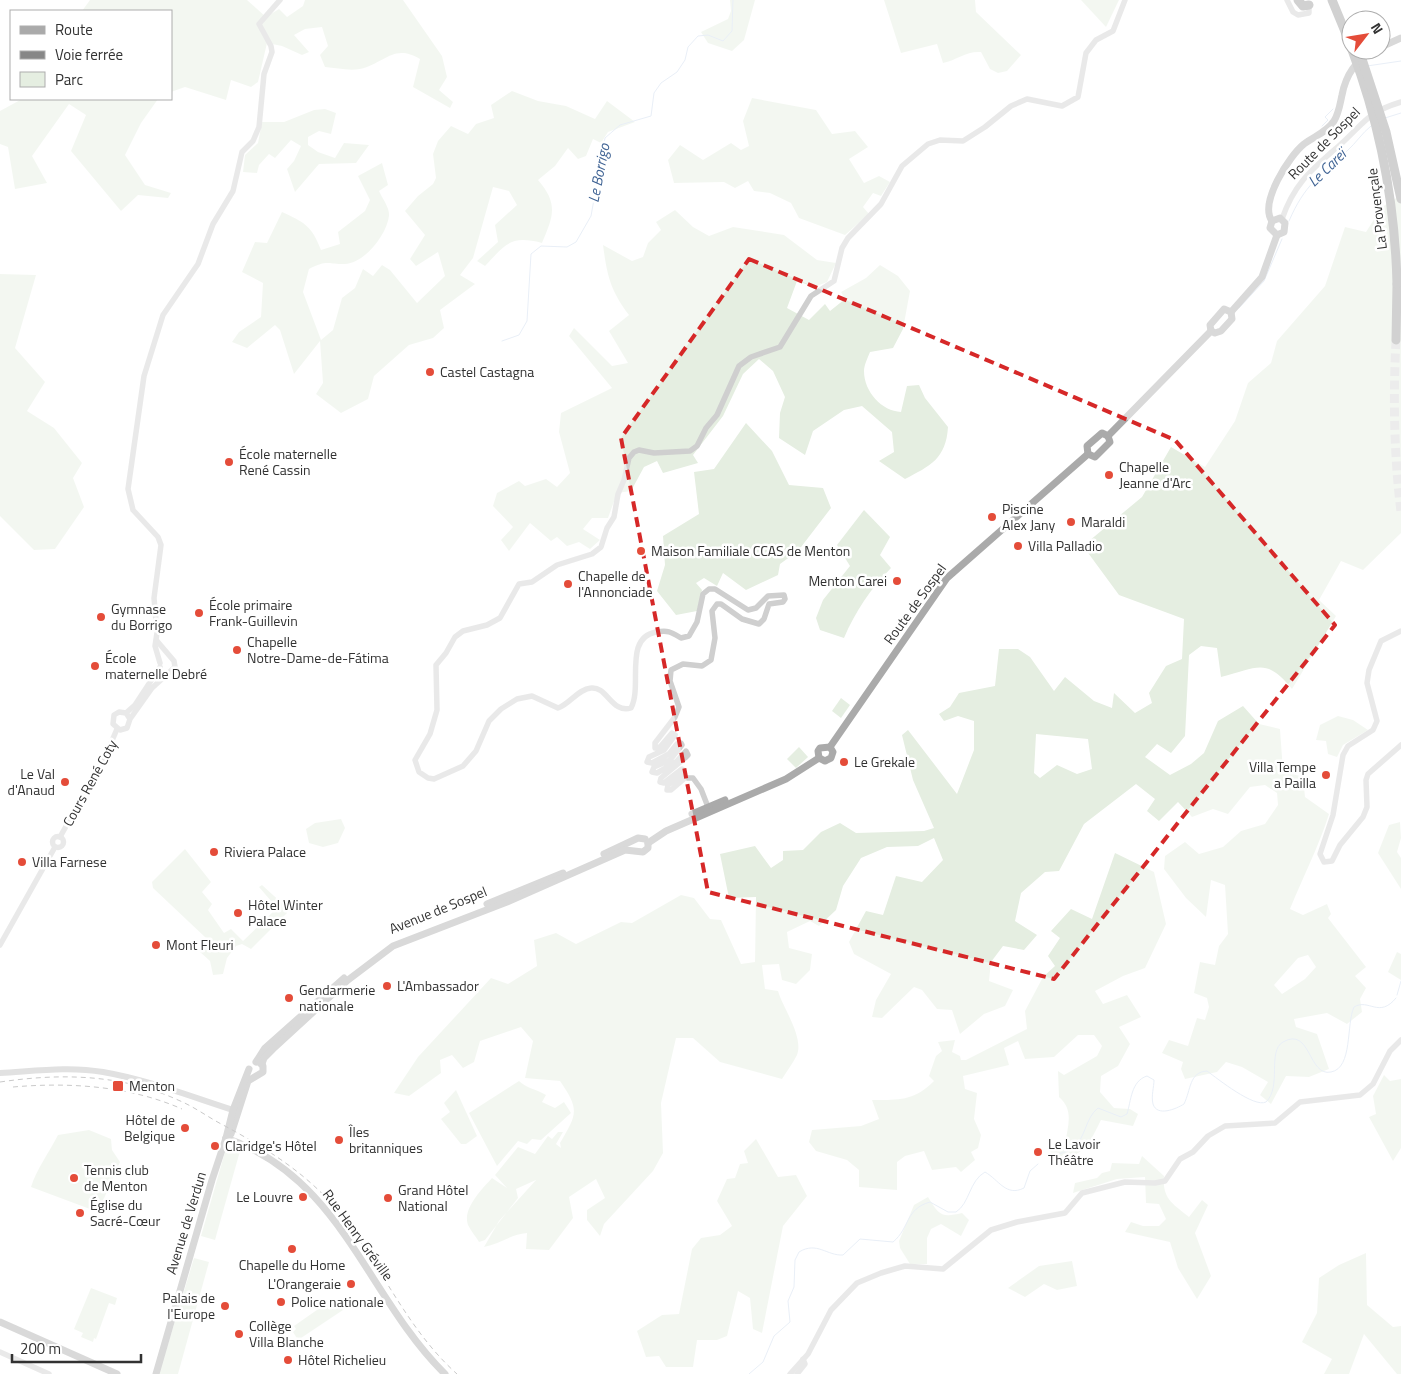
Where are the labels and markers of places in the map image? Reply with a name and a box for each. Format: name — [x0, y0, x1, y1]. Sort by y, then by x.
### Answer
place label: Castel Castagna — [440, 361, 534, 382]
marker: Castel Castagna — [424, 366, 436, 378]
place label: École maternelle René Cassin — [239, 443, 337, 480]
marker: École maternelle René Cassin — [223, 456, 235, 468]
place label: Chapelle Jeanne d'Arc — [1119, 456, 1191, 493]
marker: Chapelle Jeanne d'Arc — [1103, 469, 1115, 481]
place label: Piscine Alex Jany — [1002, 498, 1055, 535]
marker: Piscine Alex Jany — [986, 511, 998, 523]
place label: Maraldi — [1081, 511, 1125, 532]
marker: Maraldi — [1065, 516, 1077, 528]
place label: Villa Palladio — [1028, 535, 1102, 556]
place label: Maison Familiale CCAS de Menton — [651, 540, 850, 561]
marker: Villa Palladio — [1012, 540, 1024, 552]
marker: Maison Familiale CCAS de Menton — [635, 545, 647, 557]
place label: Chapelle de l'Annonciade — [578, 565, 653, 602]
place label: Menton Carei — [808, 570, 887, 591]
marker: Menton Carei — [891, 575, 903, 587]
marker: Chapelle de l'Annonciade — [562, 578, 574, 590]
place label: École primaire Frank-Guillevin — [209, 594, 298, 631]
place label: Gymnase du Borrigo — [111, 598, 172, 635]
marker: École primaire Frank-Guillevin — [193, 607, 205, 619]
marker: Gymnase du Borrigo — [95, 611, 107, 623]
place label: Chapelle Notre-Dame-de-Fátima — [247, 631, 389, 668]
marker: Chapelle Notre-Dame-de-Fátima — [231, 644, 243, 656]
place label: École maternelle Debré — [105, 647, 207, 684]
marker: École maternelle Debré — [89, 660, 101, 672]
place label: Le Grekale — [854, 751, 915, 772]
marker: Le Grekale — [838, 756, 850, 768]
place label: Villa Tempe a Pailla — [1249, 756, 1316, 793]
place label: Le Val d'Anaud — [8, 763, 55, 800]
marker: Villa Tempe a Pailla — [1320, 769, 1332, 781]
marker: Le Val d'Anaud — [59, 776, 71, 788]
place label: Riviera Palace — [224, 841, 306, 862]
marker: Riviera Palace — [208, 846, 220, 858]
place label: Villa Farnese — [32, 851, 107, 872]
marker: Villa Farnese — [16, 856, 28, 868]
place label: Hôtel Winter Palace — [248, 894, 323, 931]
marker: Hôtel Winter Palace — [232, 907, 244, 919]
place label: Mont Fleuri — [166, 934, 234, 955]
marker: Mont Fleuri — [150, 939, 162, 951]
place label: L'Ambassador — [397, 975, 479, 996]
place label: Gendarmerie nationale — [299, 979, 375, 1016]
marker: L'Ambassador — [381, 980, 393, 992]
marker: Gendarmerie nationale — [283, 992, 295, 1004]
place label: Menton — [129, 1075, 175, 1096]
marker: Menton — [111, 1079, 125, 1093]
place label: Hôtel de Belgique — [124, 1109, 175, 1146]
place label: Îles britanniques — [348, 1121, 423, 1158]
marker: Hôtel de Belgique — [179, 1122, 191, 1134]
place label: Le Lavoir Théâtre — [1048, 1133, 1101, 1170]
marker: Îles britanniques — [333, 1134, 345, 1146]
place label: Claridge's Hôtel — [225, 1135, 317, 1156]
marker: Claridge's Hôtel — [209, 1140, 221, 1152]
marker: Le Lavoir Théâtre — [1032, 1146, 1044, 1158]
place label: Tennis club de Menton — [84, 1159, 149, 1196]
marker: Tennis club de Menton — [68, 1172, 80, 1184]
place label: Grand Hôtel National — [398, 1179, 468, 1216]
place label: Le Louvre — [236, 1186, 293, 1207]
marker: Le Louvre — [297, 1191, 309, 1203]
marker: Grand Hôtel National — [382, 1192, 394, 1204]
place label: Église du Sacré-Cœur — [90, 1194, 161, 1231]
marker: Église du Sacré-Cœur — [74, 1207, 86, 1219]
marker: Chapelle du Home — [286, 1243, 298, 1255]
place label: Chapelle du Home — [239, 1254, 345, 1275]
place label: L'Orangeraie — [268, 1273, 341, 1294]
marker: L'Orangeraie — [345, 1278, 357, 1290]
place label: Palais de l'Europe — [162, 1287, 215, 1324]
place label: Police nationale — [291, 1291, 384, 1312]
marker: Police nationale — [275, 1296, 287, 1308]
marker: Palais de l'Europe — [219, 1300, 231, 1312]
place label: Collège Villa Blanche — [249, 1315, 324, 1352]
marker: Collège Villa Blanche — [233, 1328, 245, 1340]
place label: Hôtel Richelieu — [298, 1349, 386, 1370]
marker: Hôtel Richelieu — [282, 1354, 294, 1366]

